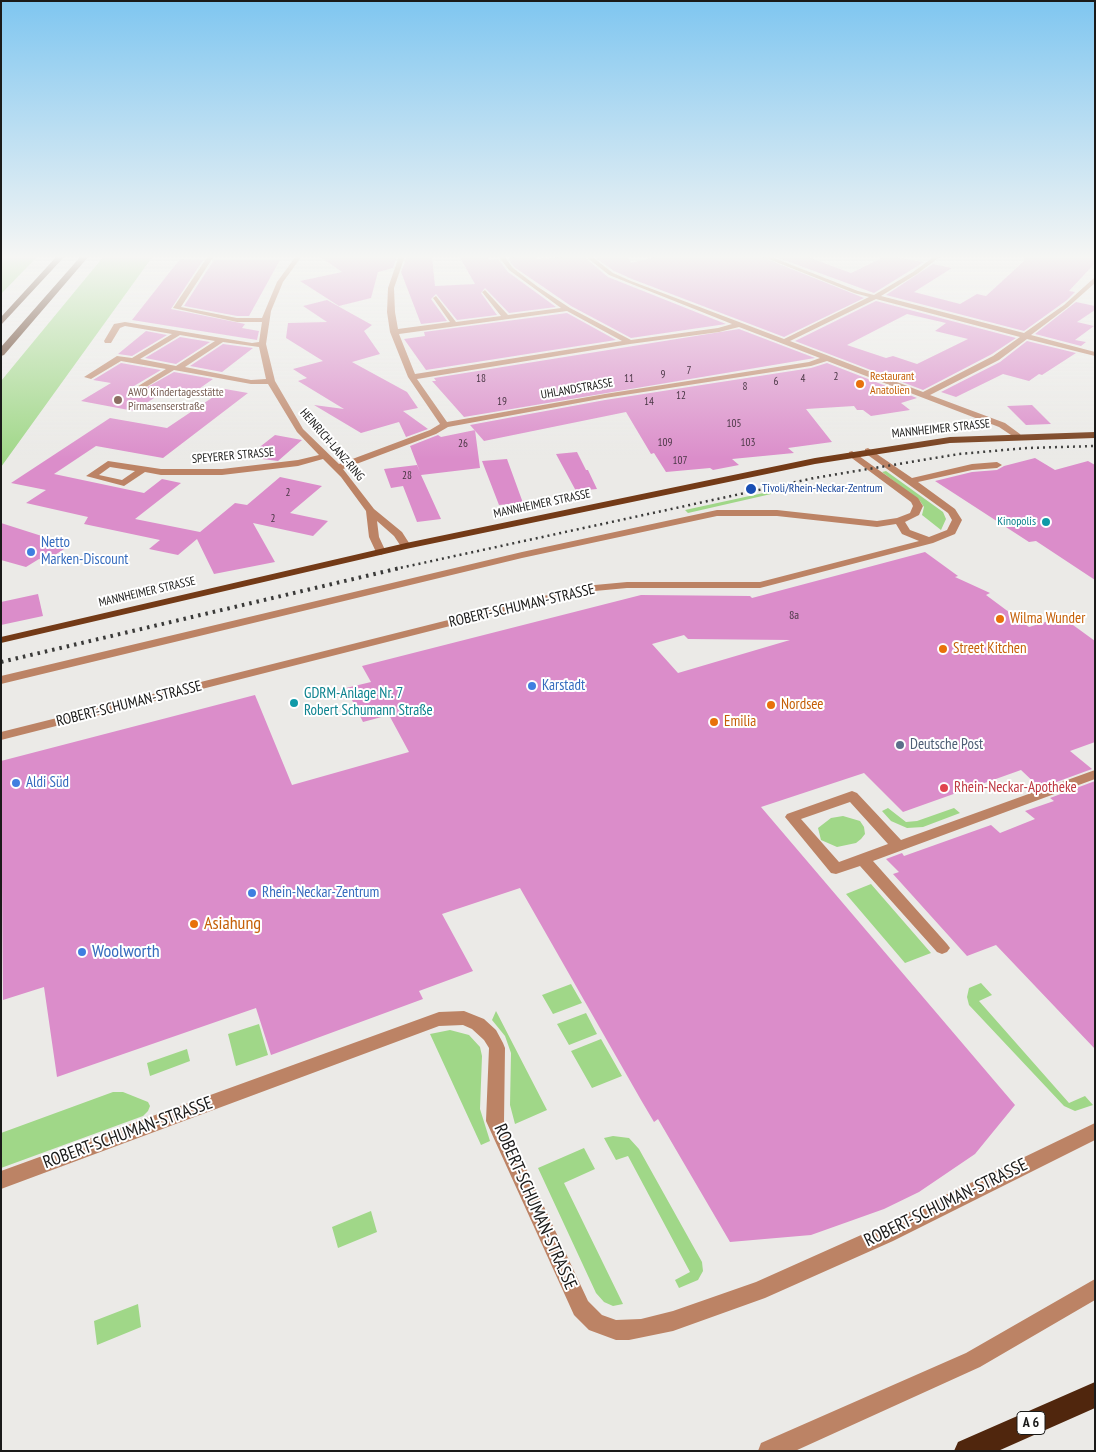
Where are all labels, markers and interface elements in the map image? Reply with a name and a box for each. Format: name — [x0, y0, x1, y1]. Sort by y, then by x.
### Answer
house number: 7 — [687, 364, 691, 378]
house number: 9 — [661, 368, 665, 382]
house number: 2 — [834, 370, 838, 384]
place label: Restaurant Anatolien — [870, 370, 914, 398]
house number: 18 — [476, 372, 486, 386]
house number: 11 — [624, 372, 634, 386]
house number: 4 — [801, 372, 805, 386]
house number: 6 — [774, 375, 778, 389]
street label: UHLANDSTRASSE — [540, 376, 614, 402]
marker: Restaurant Anatolien — [854, 378, 866, 390]
house number: 8 — [743, 380, 747, 394]
place label: AWO Kindertagesstätte Pirmasenserstraße — [128, 386, 224, 414]
house number: 12 — [676, 389, 686, 403]
marker: AWO Kindertagesstätte Pirmasenserstraße — [112, 394, 124, 406]
house number: 19 — [497, 395, 507, 409]
house number: 14 — [644, 395, 654, 409]
street label: HEINRICH-LANZ-RING — [297, 406, 367, 484]
house number: 105 — [727, 417, 741, 431]
street label: MANNHEIMER STRASSE — [891, 417, 991, 441]
house number: 109 — [658, 436, 672, 450]
house number: 103 — [741, 436, 755, 450]
house number: 26 — [458, 437, 468, 451]
street label: SPEYERER STRASSE — [191, 445, 275, 467]
house number: 107 — [673, 454, 687, 468]
house number: 28 — [402, 469, 412, 483]
marker: Tivoli/Rhein-Neckar-Zentrum — [744, 482, 758, 496]
place label: Tivoli/Rhein-Neckar-Zentrum — [762, 482, 883, 496]
house number: 2 — [286, 486, 290, 500]
street label: MANNHEIMER STRASSE — [492, 487, 592, 521]
house number: 2 — [271, 512, 275, 526]
place label: Kinopolis — [997, 515, 1036, 529]
marker: Kinopolis — [1040, 516, 1052, 528]
place label: Netto Marken-Discount — [41, 534, 128, 569]
marker: Netto Marken-Discount — [25, 546, 37, 558]
street label: MANNHEIMER STRASSE — [97, 574, 197, 610]
street label: ROBERT-SCHUMAN-STRASSE — [447, 580, 597, 632]
house number: 8a — [789, 609, 799, 623]
place label: Wilma Wunder — [1010, 610, 1085, 628]
marker: Wilma Wunder — [994, 613, 1006, 625]
place label: Street Kitchen — [953, 640, 1027, 658]
marker: Street Kitchen — [937, 643, 949, 655]
street label: ROBERT-SCHUMAN-STRASSE — [54, 677, 204, 731]
place label: Karstadt — [542, 677, 585, 695]
marker: Karstadt — [526, 680, 538, 692]
place label: GDRM-Anlage Nr. 7 Robert Schumann Straße — [304, 685, 433, 720]
place label: Nordsee — [781, 696, 823, 714]
marker: GDRM-Anlage Nr. 7 Robert Schumann Straße — [288, 697, 300, 709]
marker: Nordsee — [765, 699, 777, 711]
place label: Emilia — [724, 713, 756, 731]
marker: Emilia — [708, 716, 720, 728]
place label: Deutsche Post — [910, 736, 983, 754]
marker: Deutsche Post — [894, 739, 906, 751]
place label: Aldi Süd — [26, 774, 69, 792]
marker: Aldi Süd — [10, 777, 22, 789]
place label: Rhein-Neckar-Apotheke — [954, 779, 1077, 797]
marker: Rhein-Neckar-Apotheke — [938, 782, 950, 794]
place label: Rhein-Neckar-Zentrum — [262, 884, 379, 902]
marker: Rhein-Neckar-Zentrum — [246, 887, 258, 899]
place label: Asiahung — [204, 913, 261, 935]
marker: Asiahung — [188, 918, 200, 930]
place label: Woolworth — [92, 941, 160, 963]
marker: Woolworth — [76, 946, 88, 958]
street label: ROBERT-SCHUMAN-STRASSE — [40, 1092, 216, 1174]
street label: ROBERT-SCHUMAN-STRASSE — [489, 1121, 581, 1293]
street label: ROBERT-SCHUMAN-STRASSE — [861, 1154, 1031, 1252]
road number: A 6 — [1017, 1412, 1045, 1435]

